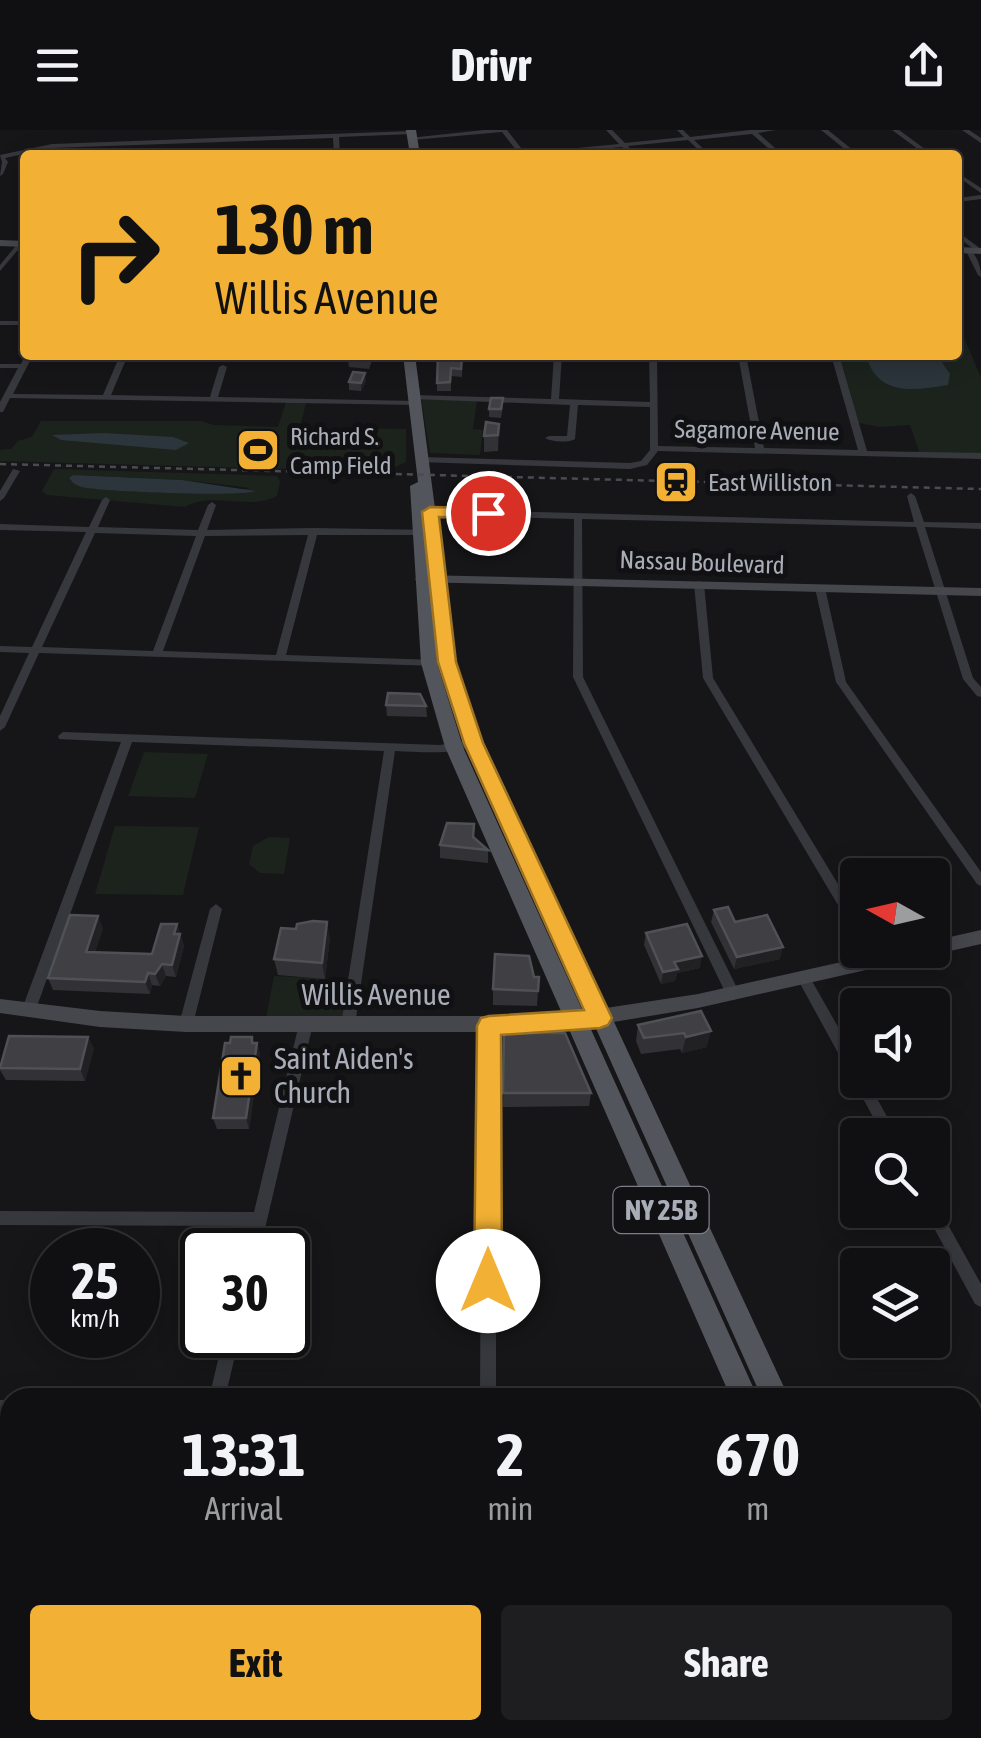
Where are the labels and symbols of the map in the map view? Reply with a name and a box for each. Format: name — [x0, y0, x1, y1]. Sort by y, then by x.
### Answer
street label: Sagamore Avenue — [674, 415, 840, 445]
place label: Richard S. Camp Field — [290, 422, 392, 479]
sports icon: Richard S. Camp Field — [235, 427, 281, 473]
station icon: East Williston — [653, 459, 699, 505]
place label: East Williston — [708, 468, 832, 496]
pin — [446, 471, 531, 556]
street label: Nassau Boulevard — [619, 545, 785, 579]
north arrow — [840, 858, 950, 968]
street label: Willis Avenue — [301, 977, 451, 1011]
place label: Saint Aiden's Church — [274, 1041, 414, 1109]
church icon: Saint Aiden's Church — [218, 1053, 264, 1099]
road number: NY 25B — [614, 1187, 708, 1233]
speed limit sign: 30 — [180, 1228, 310, 1358]
position arrow — [436, 1229, 540, 1333]

